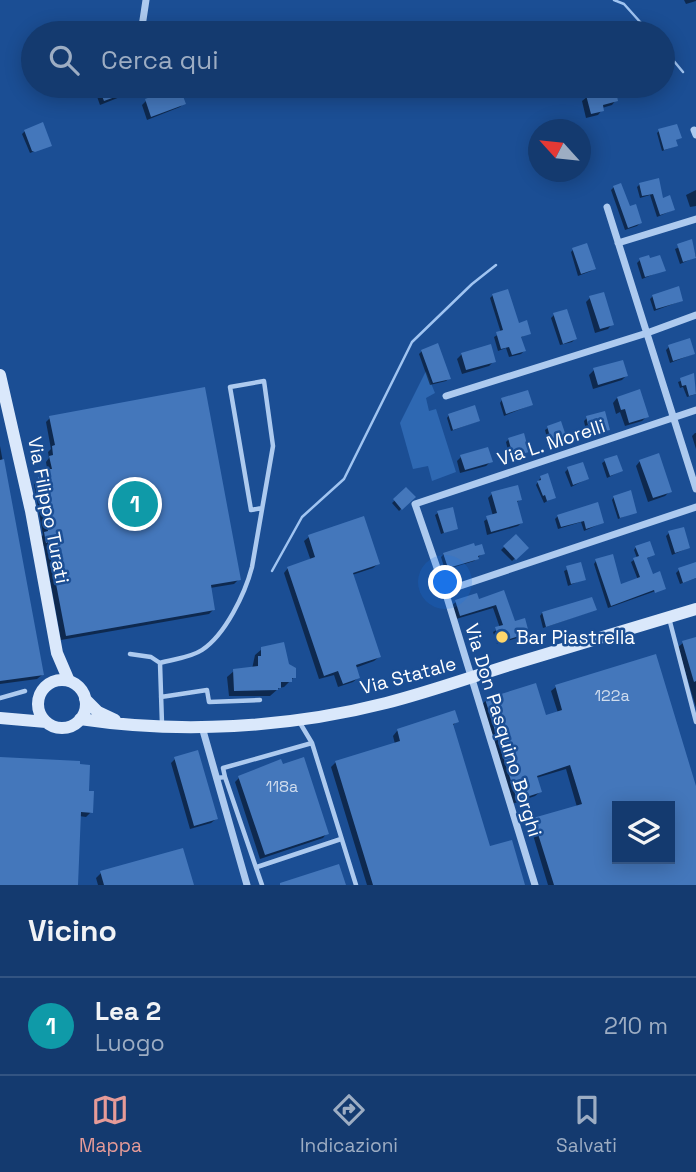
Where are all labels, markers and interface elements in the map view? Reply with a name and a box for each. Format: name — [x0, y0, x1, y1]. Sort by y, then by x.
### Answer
search box — [21, 21, 675, 98]
icon: search — [45, 41, 83, 79]
text: Cerca qui — [101, 43, 219, 77]
north arrow — [528, 119, 591, 182]
street label: Via L. Morelli — [494, 413, 608, 472]
street label: Via Filippo Turati — [22, 435, 75, 586]
pin: 1 — [112, 478, 158, 530]
your location — [428, 565, 462, 599]
street label: Via Don Pasquino Borghi — [459, 621, 548, 840]
place label: Bar Piastrella — [516, 625, 635, 650]
marker: Bar Piastrella — [494, 629, 510, 645]
street label: Via Statale — [357, 651, 459, 700]
house number: 122a — [594, 685, 630, 706]
house number: 118a — [266, 776, 298, 797]
map controls — [612, 801, 675, 864]
button: layers — [612, 801, 675, 864]
text: Vicino — [28, 911, 117, 950]
text: Lea 2 — [95, 994, 161, 1028]
text: 1 — [46, 1011, 56, 1041]
text: 210 m — [604, 1011, 668, 1041]
text: Luogo — [95, 1028, 165, 1058]
tab: Mappa — [79, 1091, 142, 1158]
tab: Indicazioni — [300, 1091, 398, 1158]
tab: Salvati — [556, 1091, 617, 1158]

